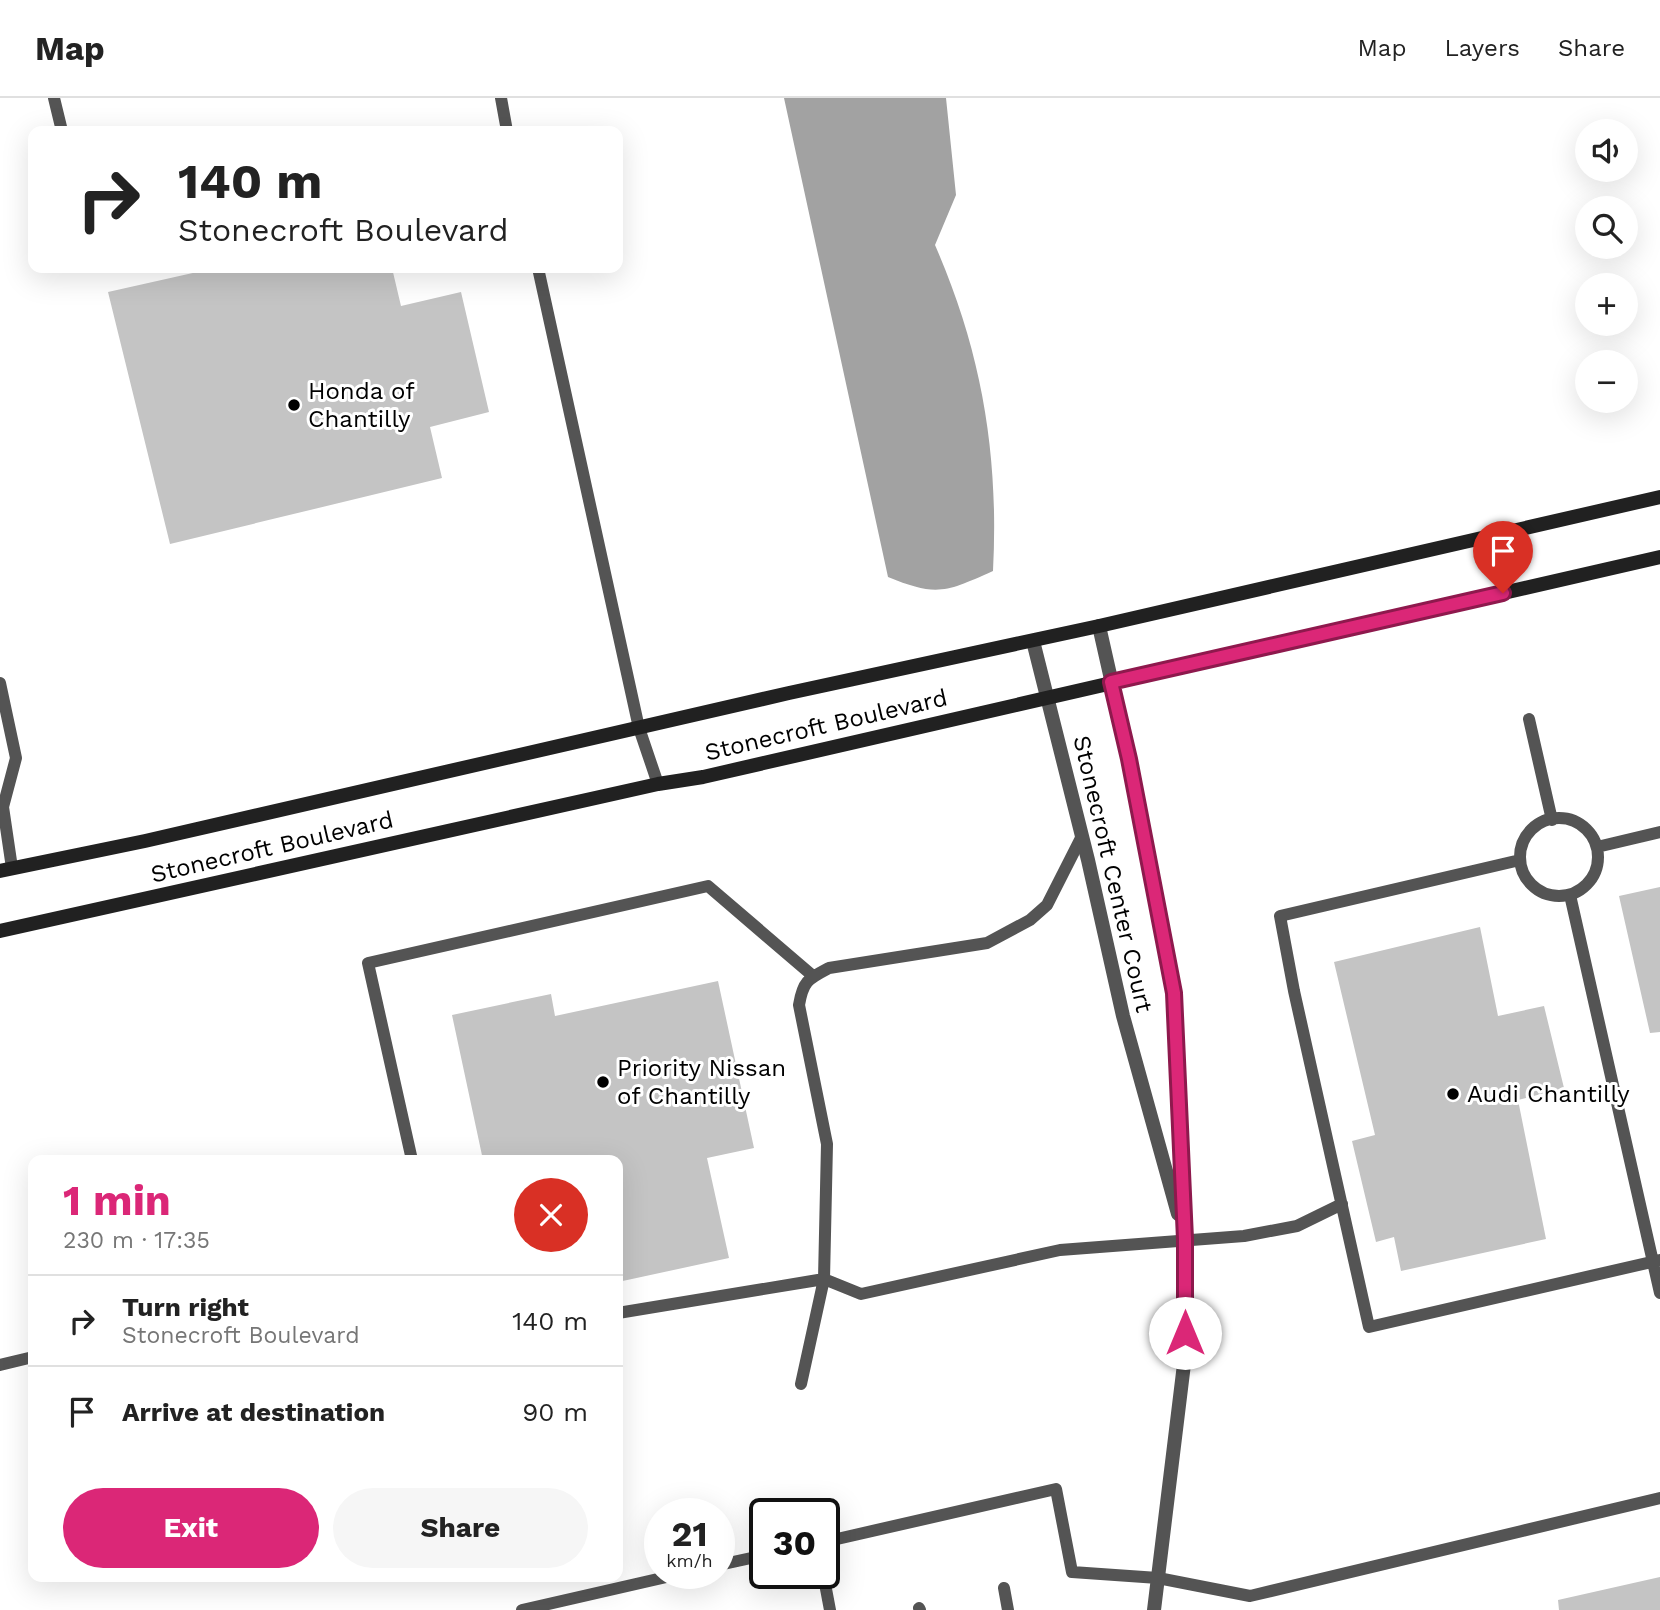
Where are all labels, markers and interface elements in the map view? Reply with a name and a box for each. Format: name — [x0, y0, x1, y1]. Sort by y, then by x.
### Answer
text: Map — [35, 29, 105, 68]
text: Map — [1358, 34, 1406, 62]
text: Layers — [1444, 34, 1520, 62]
text: Share — [1558, 34, 1625, 62]
map controls — [1575, 119, 1638, 413]
button: sound — [1575, 119, 1638, 182]
text: 140 m — [178, 152, 322, 210]
icon: right — [63, 154, 154, 245]
button: search — [1575, 196, 1638, 259]
text: Stonecroft Boulevard — [178, 211, 509, 249]
button: + — [1575, 273, 1638, 336]
button: − — [1575, 350, 1638, 413]
place label: Honda of Chantilly — [308, 377, 415, 433]
marker: Honda of Chantilly — [286, 397, 302, 413]
pin — [1473, 521, 1533, 593]
icon: arrive — [1484, 532, 1522, 570]
street label: Stonecroft Boulevard — [702, 683, 950, 767]
street label: Stonecroft Center Court — [1068, 733, 1158, 1015]
street label: Stonecroft Boulevard — [148, 805, 396, 889]
place label: Priority Nissan of Chantilly — [617, 1054, 786, 1110]
marker: Priority Nissan of Chantilly — [595, 1074, 611, 1090]
place label: Audi Chantilly — [1467, 1080, 1630, 1108]
marker: Audi Chantilly — [1445, 1086, 1461, 1102]
text: 1 min — [63, 1176, 171, 1225]
button: close — [514, 1178, 588, 1252]
text: 230 m · 17:35 — [63, 1227, 210, 1254]
text: Turn right — [122, 1292, 249, 1322]
position arrow — [1148, 1296, 1222, 1370]
icon: right — [63, 1302, 101, 1340]
text: 140 m — [512, 1306, 588, 1336]
text: Stonecroft Boulevard — [122, 1322, 360, 1349]
icon: arrive — [63, 1393, 101, 1431]
text: Arrive at destination — [122, 1397, 385, 1427]
text: 90 m — [522, 1397, 588, 1427]
button: Exit — [63, 1488, 319, 1568]
button: Share — [333, 1488, 588, 1568]
speed limit sign: 30 — [749, 1498, 840, 1589]
text: 21 — [672, 1513, 707, 1555]
text: km/h — [666, 1550, 713, 1571]

